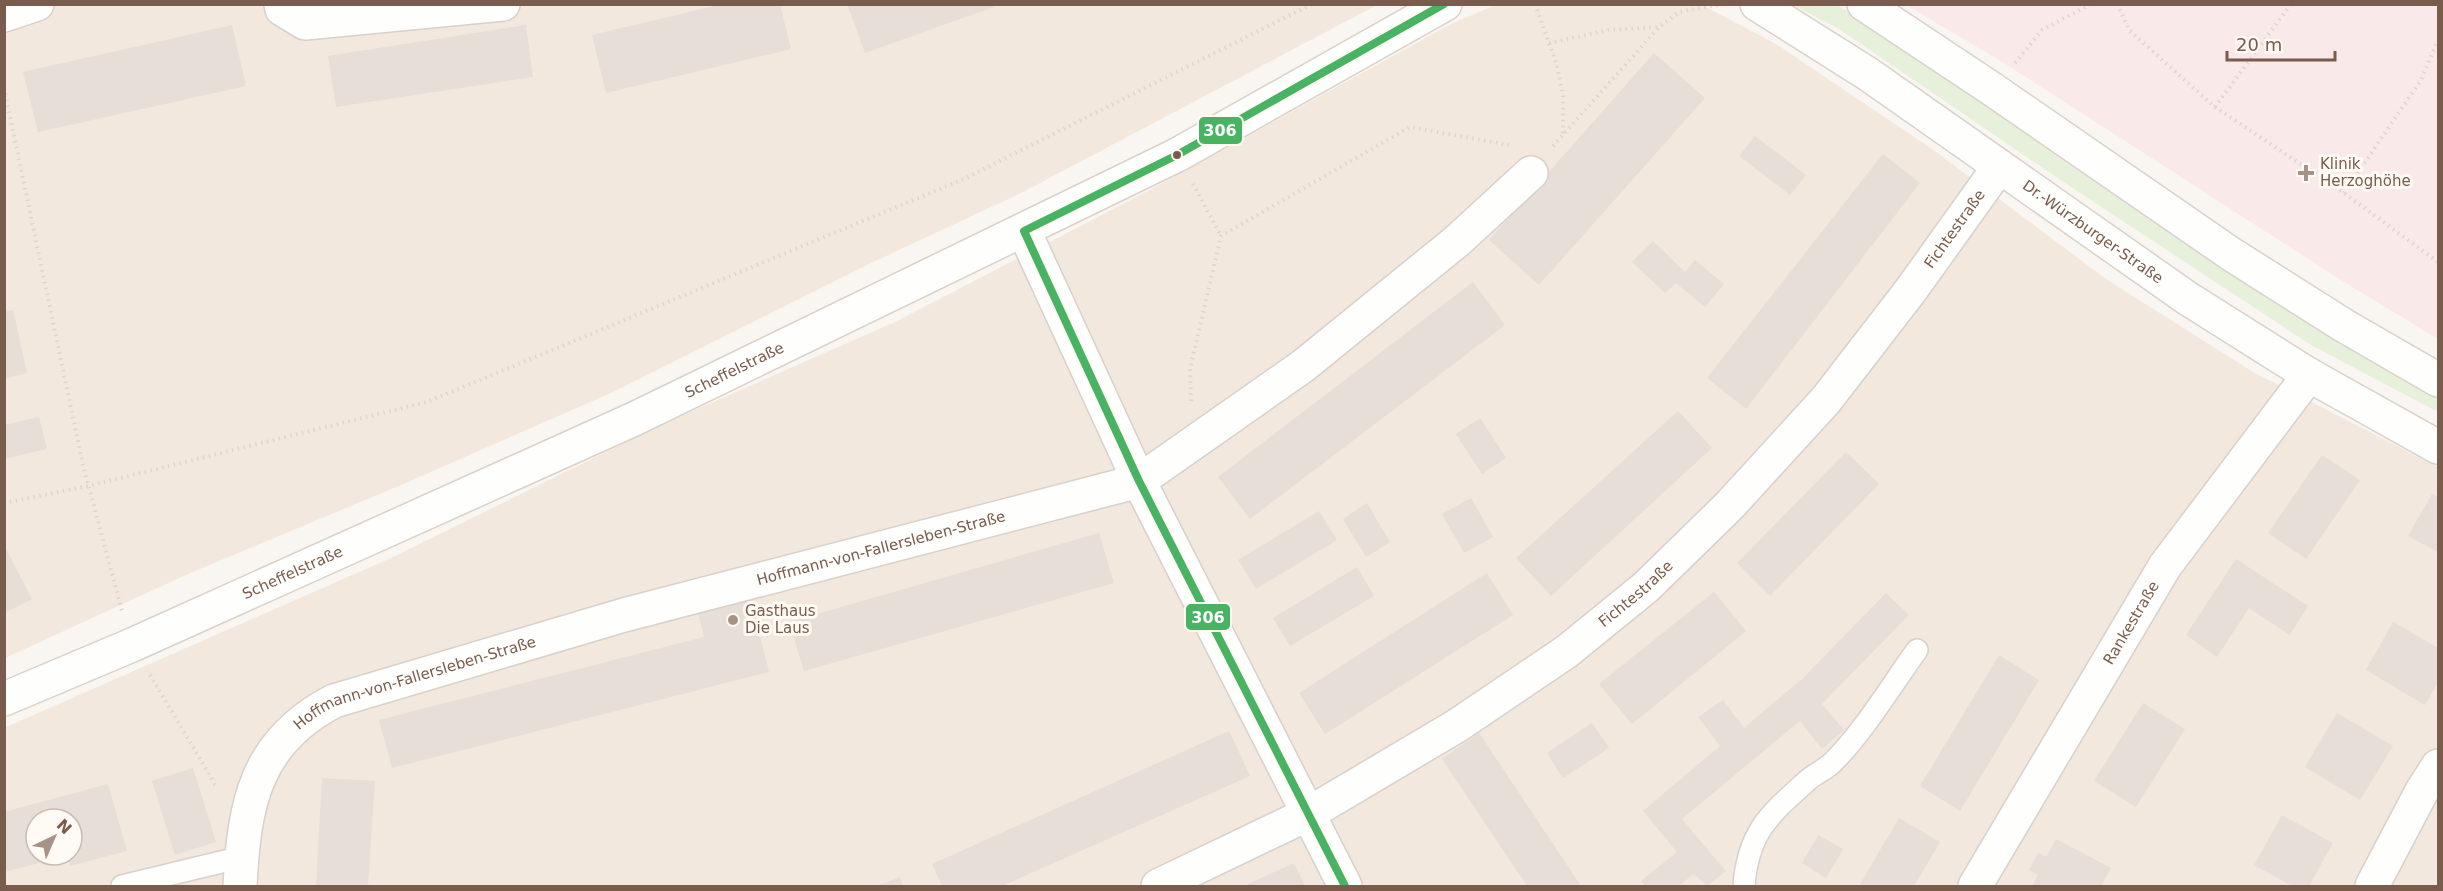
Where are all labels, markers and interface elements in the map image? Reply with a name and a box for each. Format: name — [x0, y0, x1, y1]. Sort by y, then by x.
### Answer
scale bar — [2227, 24, 2335, 62]
text: 20 m — [2236, 34, 2282, 55]
line badge: 306 — [1198, 116, 1243, 145]
text: 306 — [1203, 121, 1237, 140]
unlabelled marker — [1171, 149, 1183, 161]
place label: Klinik Herzoghöhe — [2320, 155, 2411, 190]
marker: Klinik Herzoghöhe — [2297, 164, 2315, 182]
street label: Dr.-Würzburger-Straße — [2019, 176, 2167, 287]
street label: Fichtestraße — [1920, 186, 1989, 272]
street label: Scheffelstraße — [682, 339, 787, 402]
street label: Hoffmann-von-Fallersleben-Straße — [755, 507, 1007, 589]
street label: Scheffelstraße — [240, 542, 346, 603]
street label: Fichtestraße — [1595, 557, 1677, 631]
street label: Rankestraße — [2099, 578, 2163, 668]
place label: Gasthaus Die Laus — [745, 602, 816, 637]
line badge: 306 — [1185, 603, 1231, 631]
text: 306 — [1191, 608, 1225, 627]
marker: Gasthaus Die Laus — [726, 613, 740, 627]
street label: Hoffmann-von-Fallersleben-Straße — [290, 633, 538, 734]
north arrow — [24, 807, 84, 867]
text: N — [53, 815, 75, 838]

